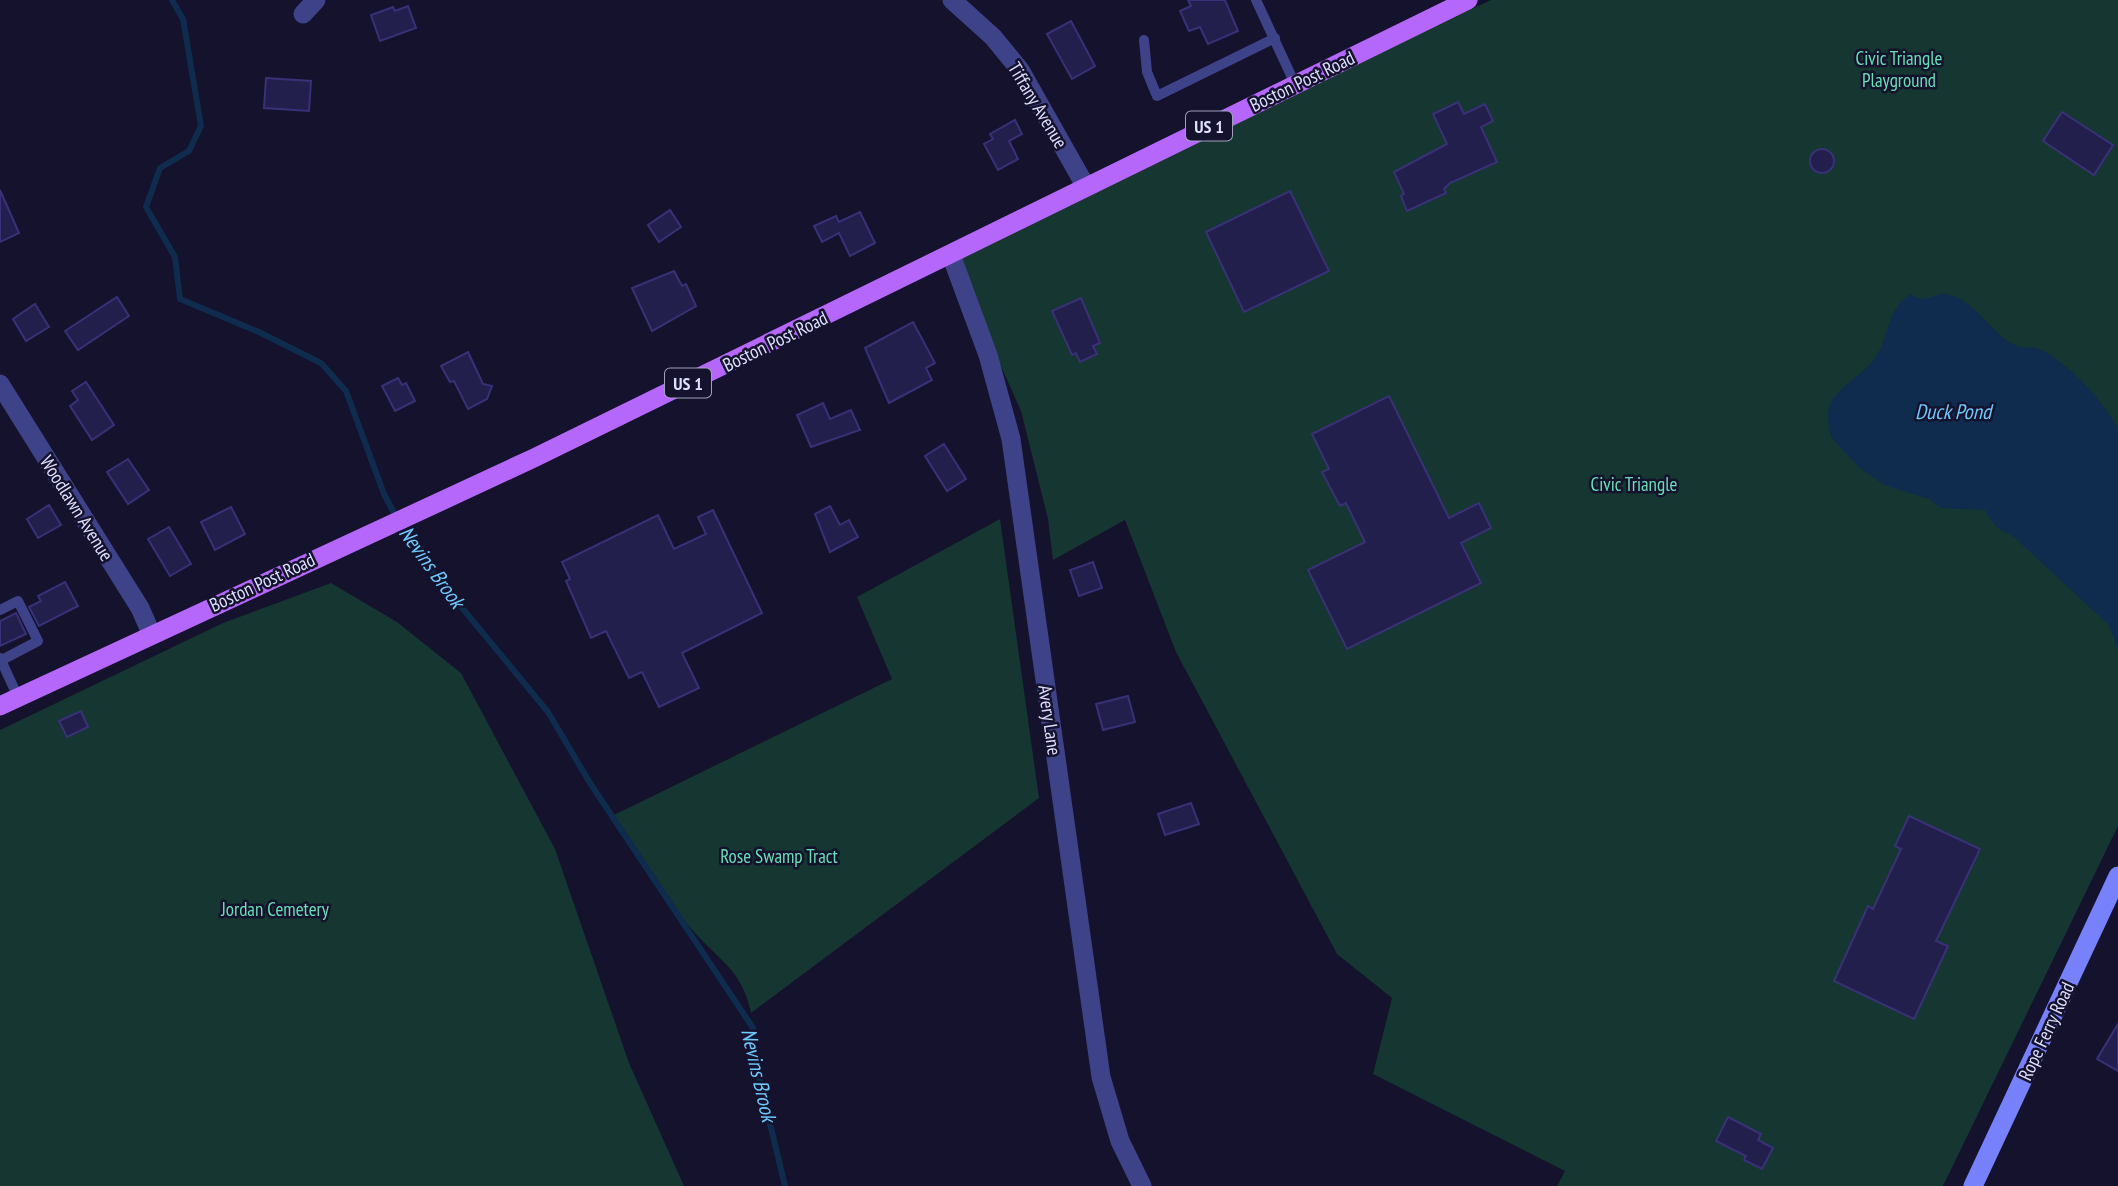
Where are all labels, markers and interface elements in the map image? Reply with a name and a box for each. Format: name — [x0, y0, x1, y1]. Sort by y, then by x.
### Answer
street label: Boston Post Road — [1246, 45, 1358, 117]
park label: Civic Triangle Playground — [1856, 46, 1943, 92]
street label: Tiffany Avenue — [1003, 57, 1073, 153]
road number: US 1 — [1186, 112, 1232, 140]
street label: Boston Post Road — [719, 305, 831, 377]
road number: US 1 — [665, 368, 711, 398]
water label: Duck Pond — [1915, 398, 1994, 425]
street label: Woodlawn Avenue — [35, 451, 119, 565]
park label: Civic Triangle — [1591, 472, 1678, 496]
water label: Nevins Brook — [393, 521, 473, 616]
street label: Boston Post Road — [205, 547, 319, 617]
street label: Avery Lane — [1033, 683, 1067, 757]
park label: Rose Swamp Tract — [720, 844, 839, 868]
park label: Jordan Cemetery — [220, 897, 330, 921]
street label: Rope Ferry Road — [2013, 978, 2079, 1084]
water label: Nevins Brook — [735, 1026, 783, 1127]

